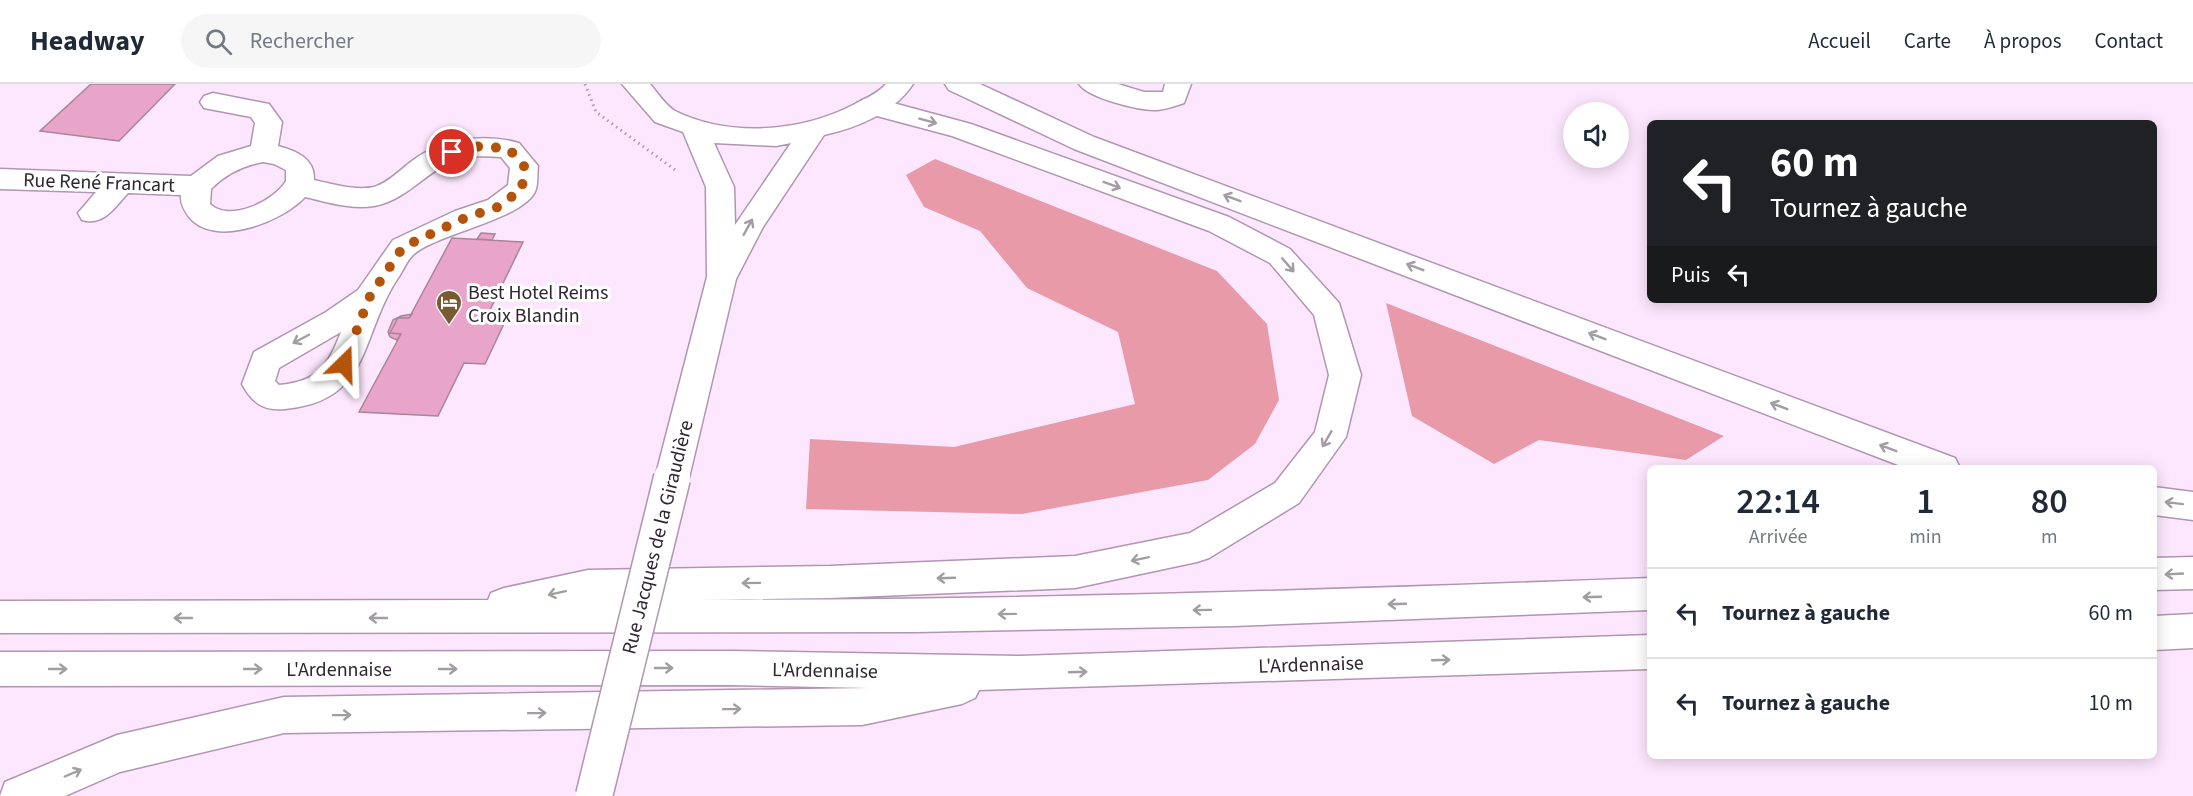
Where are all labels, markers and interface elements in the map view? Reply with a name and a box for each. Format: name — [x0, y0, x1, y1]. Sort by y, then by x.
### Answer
search box — [181, 14, 601, 68]
text: Headway — [30, 21, 145, 61]
icon: search — [202, 25, 235, 58]
text: Rechercher — [250, 25, 354, 57]
text: Accueil — [1808, 26, 1871, 56]
text: Carte — [1904, 26, 1951, 56]
text: À propos — [1984, 26, 2061, 56]
text: Contact — [2094, 26, 2163, 56]
map controls — [1563, 102, 1629, 168]
button: sound — [1563, 102, 1629, 168]
one-way arrow — [918, 116, 937, 127]
pin — [426, 126, 477, 177]
text: 60 m — [1770, 133, 1859, 193]
icon: arrive — [435, 135, 468, 168]
icon: left — [1671, 144, 1749, 222]
street label: Rue René Francart — [23, 166, 176, 200]
one-way arrow — [1102, 180, 1121, 191]
text: Tournez à gauche — [1770, 189, 1967, 228]
one-way arrow — [1223, 192, 1242, 203]
one-way arrow — [742, 219, 754, 236]
one-way arrow — [1281, 257, 1295, 272]
icon: left — [1722, 258, 1755, 291]
text: Puis — [1671, 259, 1710, 291]
one-way arrow — [1406, 261, 1424, 272]
place label: Best Hotel Reims Croix Blandin — [468, 279, 608, 330]
hotel icon: Best Hotel Reims Croix Blandin — [434, 288, 464, 326]
one-way arrow — [1588, 330, 1607, 341]
position arrow — [312, 332, 376, 396]
one-way arrow — [292, 334, 310, 345]
one-way arrow — [1770, 400, 1789, 411]
street label: Rue Jacques de la Giraudière — [615, 417, 701, 657]
one-way arrow — [1320, 430, 1332, 447]
one-way arrow — [1879, 442, 1898, 453]
text: 22:14 — [1736, 476, 1820, 527]
text: 1 — [1916, 476, 1935, 527]
text: 80 — [2031, 476, 2068, 527]
one-way arrow — [2164, 497, 2184, 508]
text: Arrivée — [1749, 523, 1807, 551]
text: min — [1909, 523, 1942, 551]
text: m — [2041, 523, 2058, 551]
one-way arrow — [1130, 554, 1150, 565]
one-way arrow — [2164, 568, 2184, 579]
one-way arrow — [937, 572, 957, 583]
one-way arrow — [742, 578, 762, 589]
one-way arrow — [548, 588, 567, 599]
one-way arrow — [1582, 591, 1602, 602]
icon: left — [1671, 597, 1704, 630]
text: Tournez à gauche — [1722, 597, 1890, 629]
text: 60 m — [2088, 597, 2133, 629]
one-way arrow — [1387, 598, 1407, 609]
one-way arrow — [1192, 604, 1212, 616]
one-way arrow — [997, 608, 1017, 620]
one-way arrow — [173, 612, 193, 624]
one-way arrow — [368, 612, 388, 624]
street label: L'Ardennaise — [1258, 649, 1364, 681]
one-way arrow — [1431, 654, 1451, 665]
street label: L'Ardennaise — [286, 656, 392, 684]
street label: L'Ardennaise — [772, 656, 878, 686]
one-way arrow — [654, 662, 674, 674]
one-way arrow — [48, 663, 68, 675]
one-way arrow — [243, 663, 263, 675]
one-way arrow — [438, 663, 458, 675]
one-way arrow — [1068, 666, 1088, 677]
icon: left — [1671, 687, 1704, 720]
text: Tournez à gauche — [1722, 687, 1890, 719]
text: 10 m — [2088, 687, 2133, 719]
one-way arrow — [722, 703, 742, 715]
one-way arrow — [527, 707, 547, 719]
one-way arrow — [332, 709, 352, 721]
one-way arrow — [63, 767, 81, 778]

